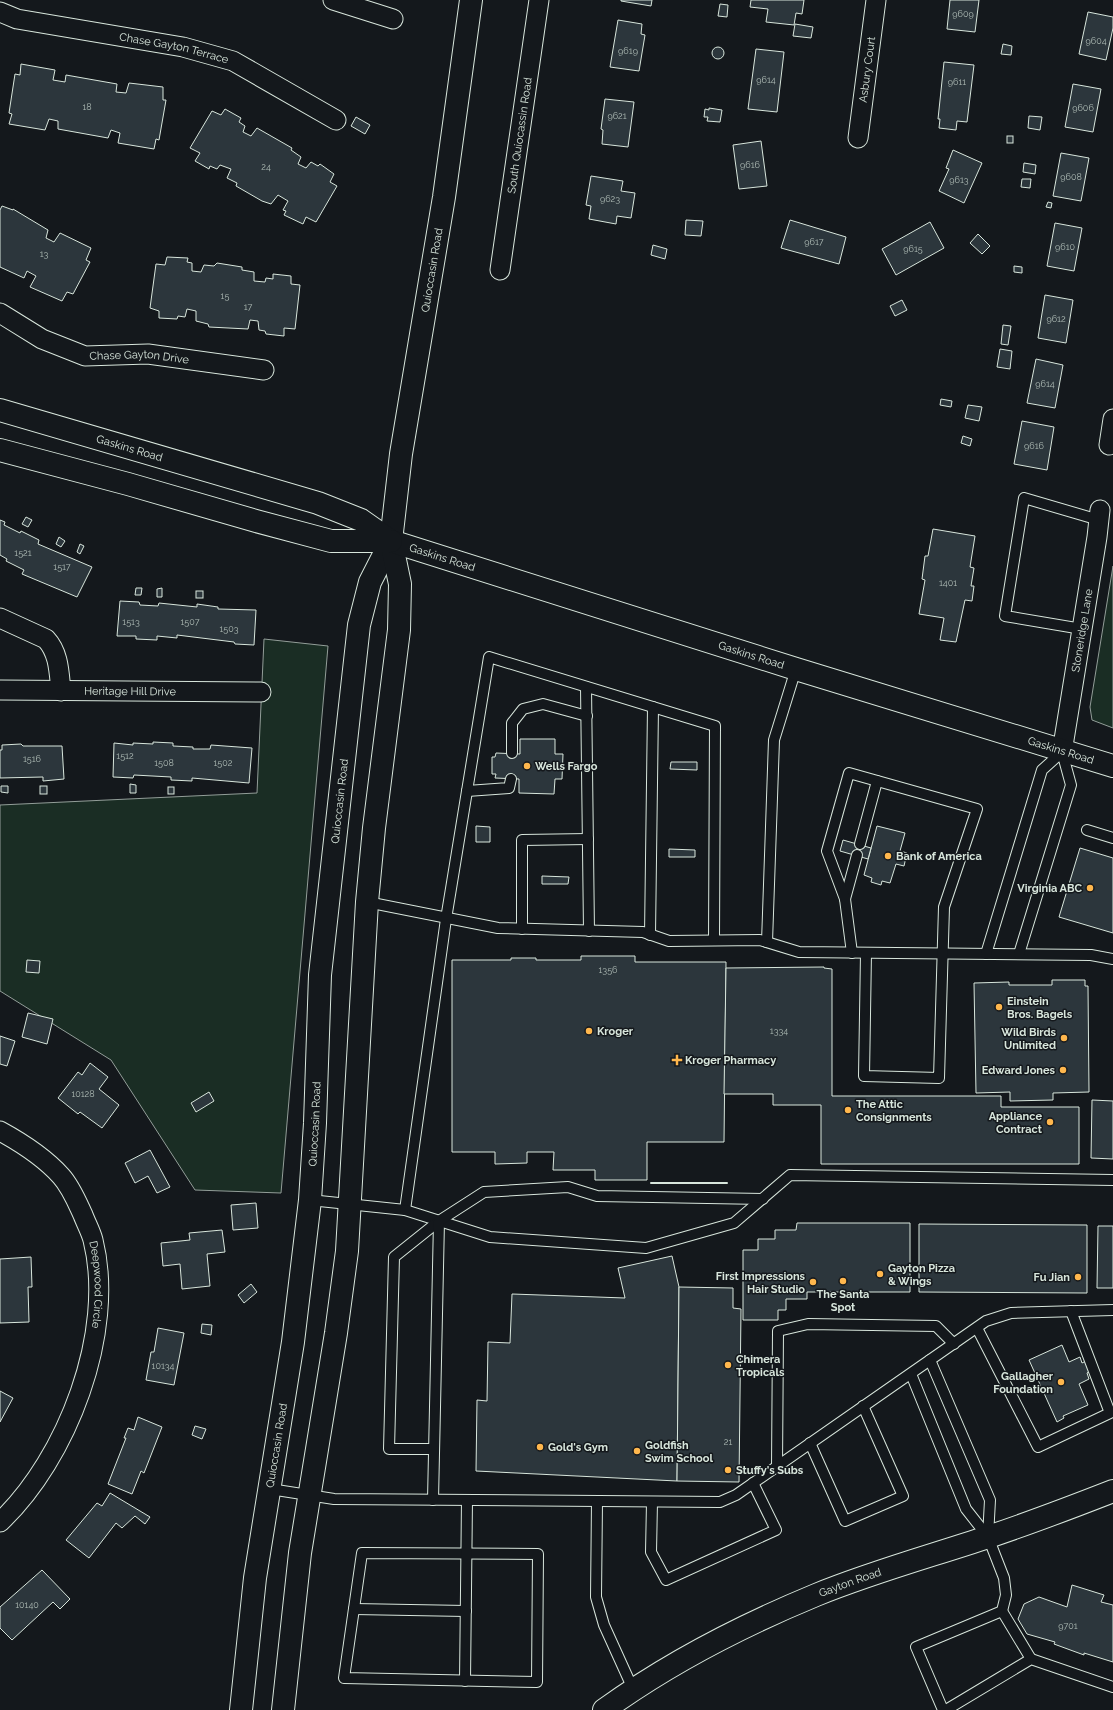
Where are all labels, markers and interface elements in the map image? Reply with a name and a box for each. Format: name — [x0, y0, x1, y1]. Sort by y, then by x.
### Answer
house number: 9609 — [952, 9, 974, 19]
street label: Chase Gayton Terrace — [118, 30, 231, 66]
street label: Asbury Court — [856, 35, 878, 103]
house number: 9604 — [1085, 36, 1107, 46]
house number: 9619 — [618, 46, 638, 56]
house number: 9614 — [756, 75, 776, 85]
street label: South Quiocassin Road — [505, 76, 534, 194]
house number: 9611 — [948, 77, 966, 87]
house number: 18 — [82, 102, 92, 112]
house number: 9606 — [1072, 103, 1094, 113]
house number: 9621 — [607, 111, 627, 121]
house number: 9616 — [740, 160, 761, 170]
house number: 24 — [261, 162, 271, 172]
house number: 9608 — [1060, 172, 1082, 182]
house number: 9613 — [949, 175, 969, 185]
house number: 9623 — [600, 194, 620, 204]
street label: Quioccasin Road — [418, 227, 445, 313]
house number: 9617 — [804, 237, 824, 247]
house number: 9610 — [1055, 242, 1076, 252]
house number: 9615 — [903, 244, 923, 254]
house number: 13 — [40, 249, 49, 259]
house number: 15 — [221, 291, 229, 301]
house number: 17 — [244, 302, 252, 312]
house number: 9612 — [1046, 314, 1066, 324]
street label: Chase Gayton Drive — [89, 347, 190, 366]
house number: 9614 — [1035, 379, 1055, 389]
street label: Gaskins Road — [95, 432, 164, 464]
house number: 9616 — [1024, 441, 1045, 451]
street label: Gaskins Road — [408, 541, 477, 574]
house number: 1521 — [14, 548, 32, 558]
house number: 1517 — [53, 562, 71, 572]
house number: 1401 — [939, 578, 957, 588]
street label: Stoneridge Lane — [1069, 587, 1095, 673]
house number: 1513 — [122, 617, 140, 627]
house number: 1507 — [180, 617, 200, 627]
house number: 1503 — [219, 624, 239, 634]
street label: Gaskins Road — [717, 638, 786, 671]
street label: Heritage Hill Drive — [84, 684, 177, 698]
street label: Gaskins Road — [1026, 734, 1096, 766]
house number: 1512 — [116, 751, 134, 761]
house number: 1516 — [23, 754, 42, 764]
house number: 1508 — [154, 758, 174, 768]
house number: 1502 — [214, 758, 233, 768]
street label: Quioccasin Road — [328, 758, 351, 844]
place label: Wells Fargo — [535, 760, 598, 773]
marker: Wells Fargo — [522, 761, 532, 771]
place label: Bank of America — [896, 850, 982, 863]
marker: Bank of America — [883, 851, 893, 861]
place label: Virginia ABC — [1017, 882, 1082, 895]
marker: Virginia ABC — [1085, 883, 1095, 893]
house number: 1356 — [599, 965, 618, 975]
place label: Einstein Bros. Bagels — [1007, 995, 1073, 1021]
marker: Einstein Bros. Bagels — [994, 1002, 1004, 1012]
place label: Kroger — [597, 1025, 634, 1038]
marker: Kroger — [584, 1026, 594, 1036]
house number: 1334 — [770, 1026, 788, 1036]
place label: Wild Birds Unlimited — [1001, 1026, 1057, 1052]
marker: Wild Birds Unlimited — [1059, 1033, 1069, 1043]
place label: Kroger Pharmacy — [685, 1054, 776, 1067]
marker: Kroger Pharmacy — [672, 1055, 682, 1065]
place label: Edward Jones — [982, 1064, 1056, 1077]
marker: Edward Jones — [1058, 1065, 1068, 1075]
street label: Quioccasin Road — [306, 1081, 323, 1167]
house number: 10128 — [71, 1089, 95, 1099]
place label: The Attic Consignments — [856, 1098, 932, 1124]
marker: The Attic Consignments — [843, 1105, 853, 1115]
place label: Appliance Contract — [989, 1110, 1043, 1136]
marker: Appliance Contract — [1045, 1117, 1055, 1127]
street label: Deepwood Circle — [87, 1239, 105, 1330]
place label: Gayton Pizza & Wings — [888, 1262, 955, 1288]
marker: Gayton Pizza & Wings — [875, 1269, 885, 1279]
place label: First Impressions Hair Studio — [716, 1270, 806, 1296]
place label: Fu Jian — [1034, 1271, 1070, 1284]
marker: Fu Jian — [1073, 1272, 1083, 1282]
marker: The Santa Spot — [838, 1276, 848, 1286]
marker: First Impressions Hair Studio — [808, 1277, 818, 1287]
place label: The Santa Spot — [817, 1288, 869, 1314]
place label: Chimera Tropicals — [736, 1353, 785, 1379]
marker: Chimera Tropicals — [723, 1360, 733, 1370]
house number: 10134 — [152, 1361, 175, 1371]
place label: Gallagher Foundation — [993, 1370, 1054, 1396]
marker: Gallagher Foundation — [1056, 1377, 1066, 1387]
street label: Quioccasin Road — [263, 1402, 290, 1489]
house number: 21 — [724, 1437, 732, 1447]
place label: Goldfish Swim School — [645, 1439, 713, 1465]
place label: Gold's Gym — [548, 1441, 608, 1454]
marker: Gold's Gym — [535, 1442, 545, 1452]
marker: Goldfish Swim School — [632, 1446, 642, 1456]
place label: Stuffy's Subs — [736, 1464, 804, 1477]
marker: Stuffy's Subs — [723, 1465, 733, 1475]
street label: Gayton Road — [817, 1565, 883, 1600]
house number: 10140 — [15, 1600, 39, 1610]
house number: 9701 — [1058, 1621, 1078, 1631]

